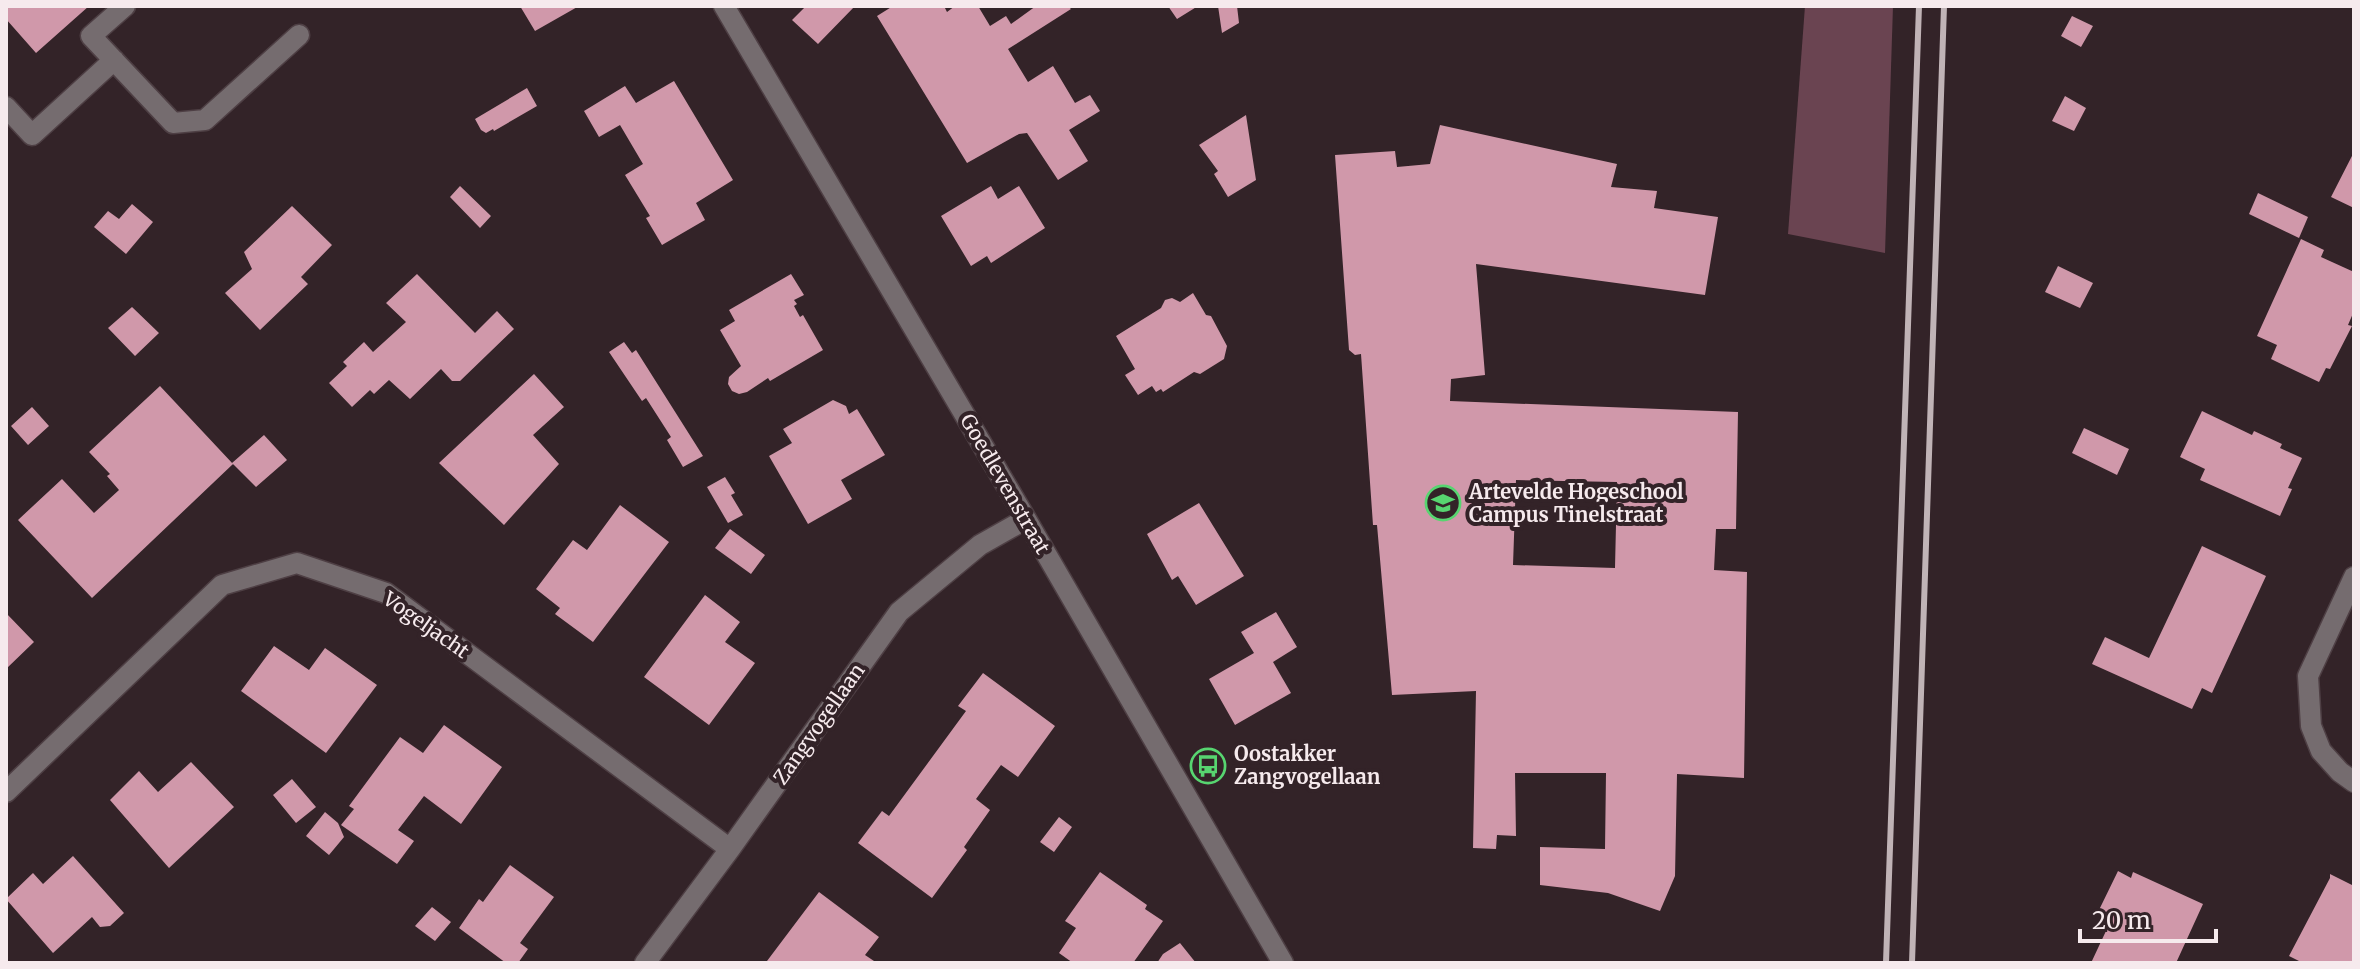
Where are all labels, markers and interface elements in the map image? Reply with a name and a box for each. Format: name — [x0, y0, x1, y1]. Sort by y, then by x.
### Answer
street label: Goedlevenstraat — [955, 409, 1056, 558]
place label: Artevelde Hogeschool Campus Tinelstraat — [1468, 479, 1684, 527]
school or university icon: Artevelde Hogeschool Campus Tinelstraat — [1424, 484, 1462, 522]
street label: Vogeljacht — [378, 585, 474, 663]
street label: Zangvogellaan — [768, 658, 870, 789]
place label: Oostakker Zangvogellaan — [1234, 741, 1381, 789]
bus stop icon: Oostakker Zangvogellaan — [1189, 747, 1227, 785]
scale bar — [2080, 893, 2216, 943]
text: 20 m — [2092, 905, 2151, 936]

